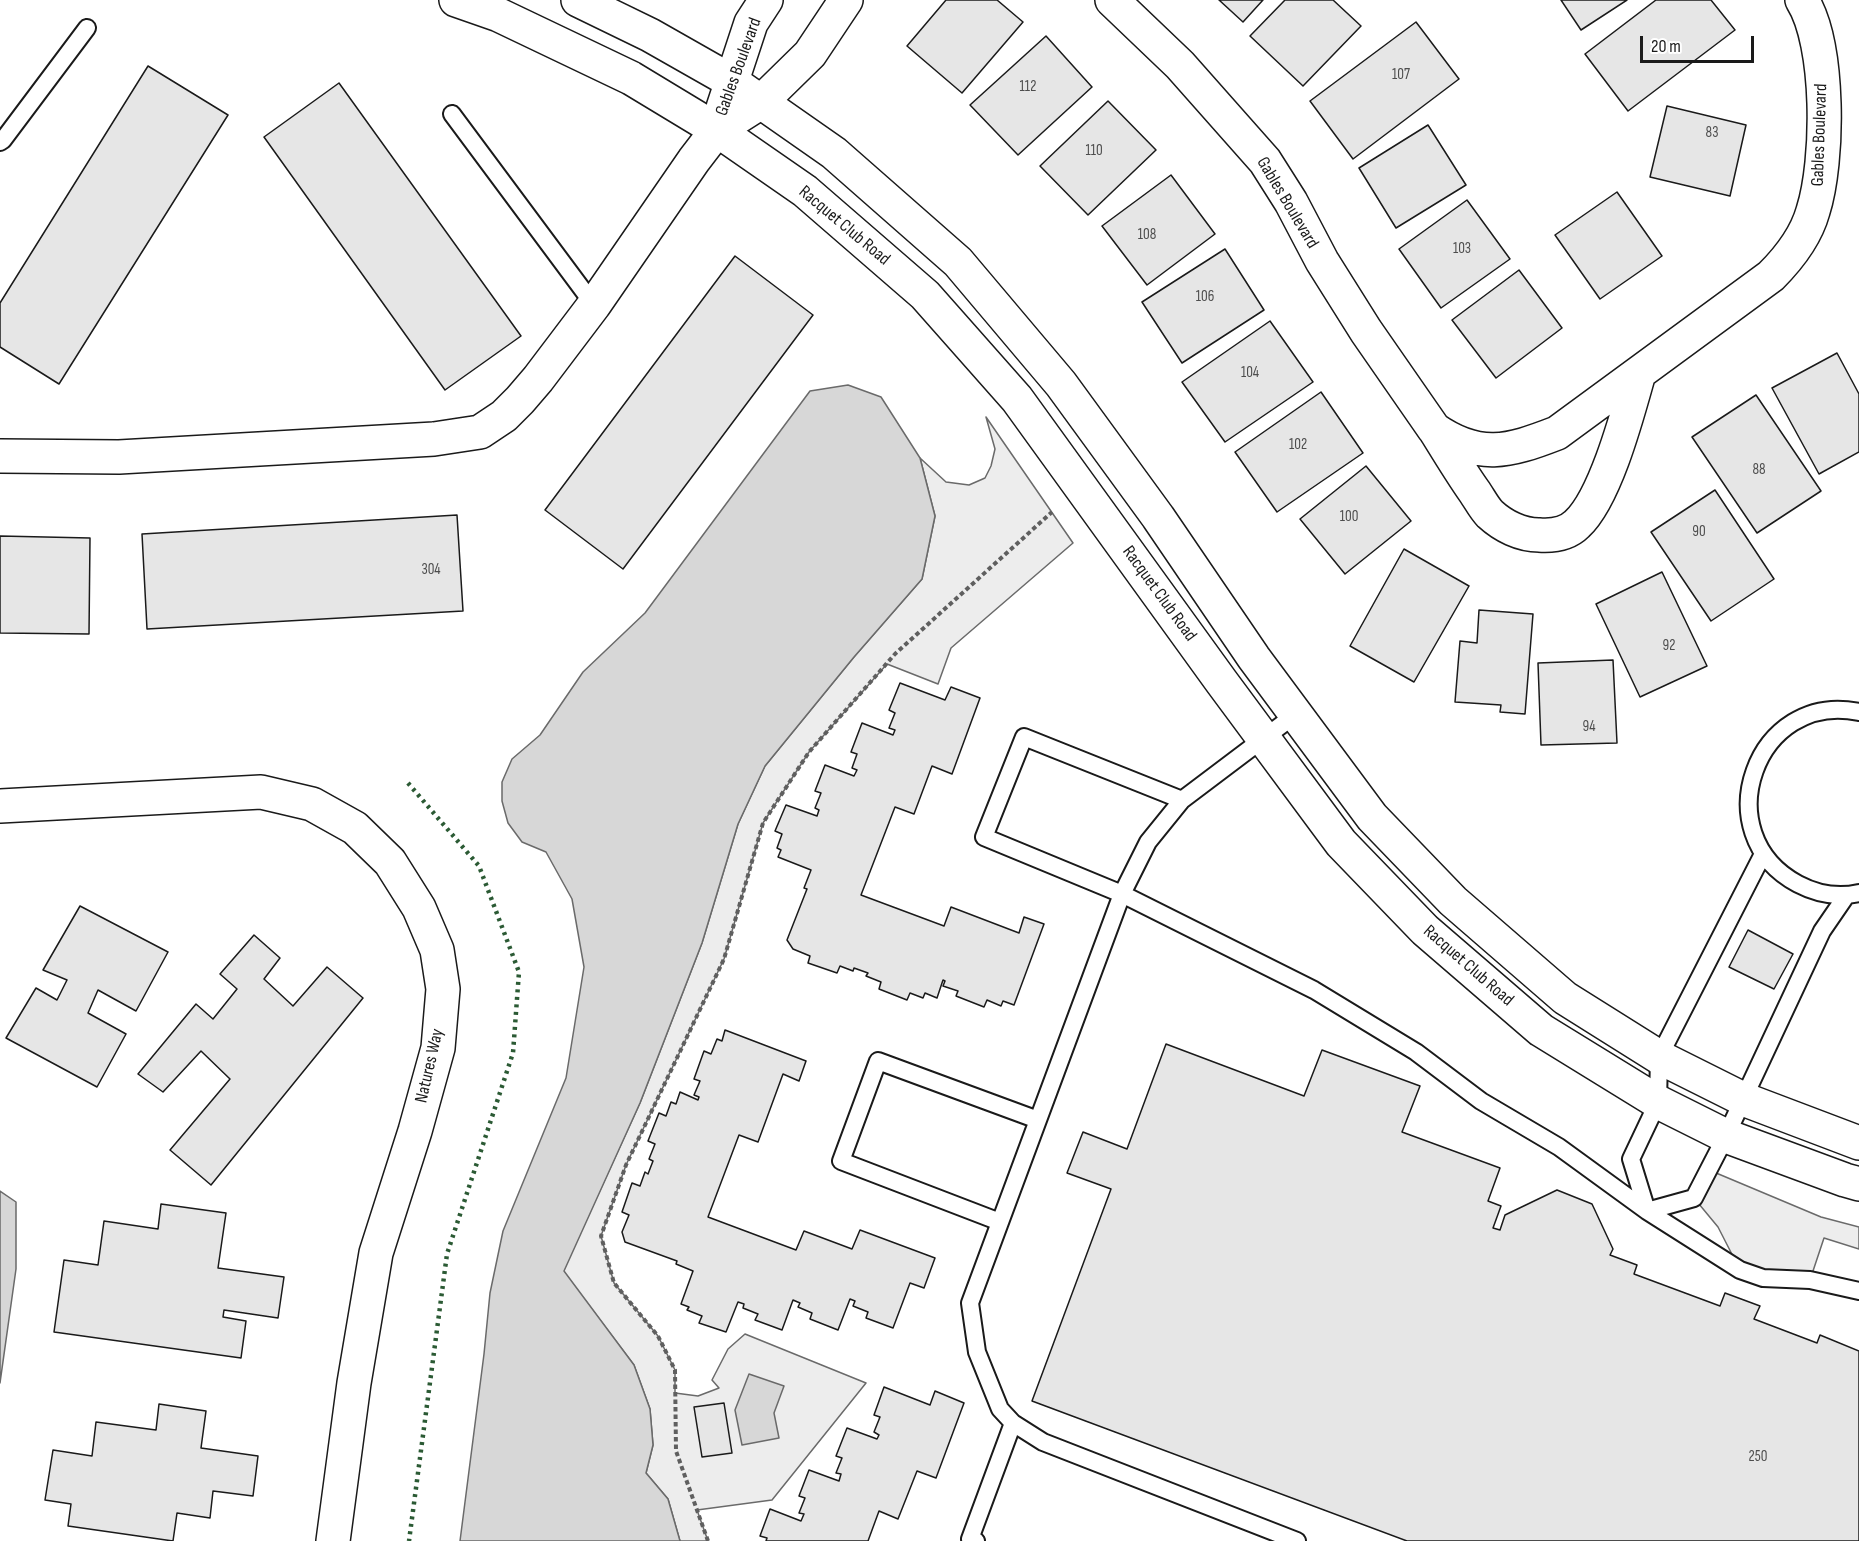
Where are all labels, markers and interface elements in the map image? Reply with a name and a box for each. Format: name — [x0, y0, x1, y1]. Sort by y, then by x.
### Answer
street label: Gables Boulevard — [711, 15, 767, 119]
scale bar — [1643, 24, 1757, 62]
text: 20 m — [1651, 36, 1681, 57]
house number: 107 — [1392, 66, 1410, 84]
house number: 112 — [1020, 78, 1036, 96]
street label: Gables Boulevard — [1807, 83, 1833, 187]
house number: 83 — [1706, 124, 1718, 142]
house number: 110 — [1085, 142, 1103, 160]
street label: Gables Boulevard — [1251, 153, 1323, 253]
street label: Racquet Club Road — [794, 182, 894, 270]
house number: 108 — [1138, 226, 1156, 244]
house number: 103 — [1453, 240, 1471, 258]
house number: 106 — [1196, 288, 1214, 306]
house number: 104 — [1241, 364, 1259, 382]
house number: 102 — [1289, 436, 1307, 454]
house number: 88 — [1752, 461, 1766, 479]
house number: 100 — [1340, 508, 1358, 526]
house number: 90 — [1692, 523, 1706, 541]
street label: Racquet Club Road — [1117, 542, 1201, 646]
house number: 304 — [421, 561, 441, 579]
house number: 92 — [1663, 637, 1675, 655]
house number: 94 — [1583, 718, 1595, 736]
street label: Racquet Club Road — [1418, 921, 1518, 1011]
street label: Natures Way — [411, 1027, 449, 1105]
house number: 250 — [1749, 1448, 1767, 1466]

